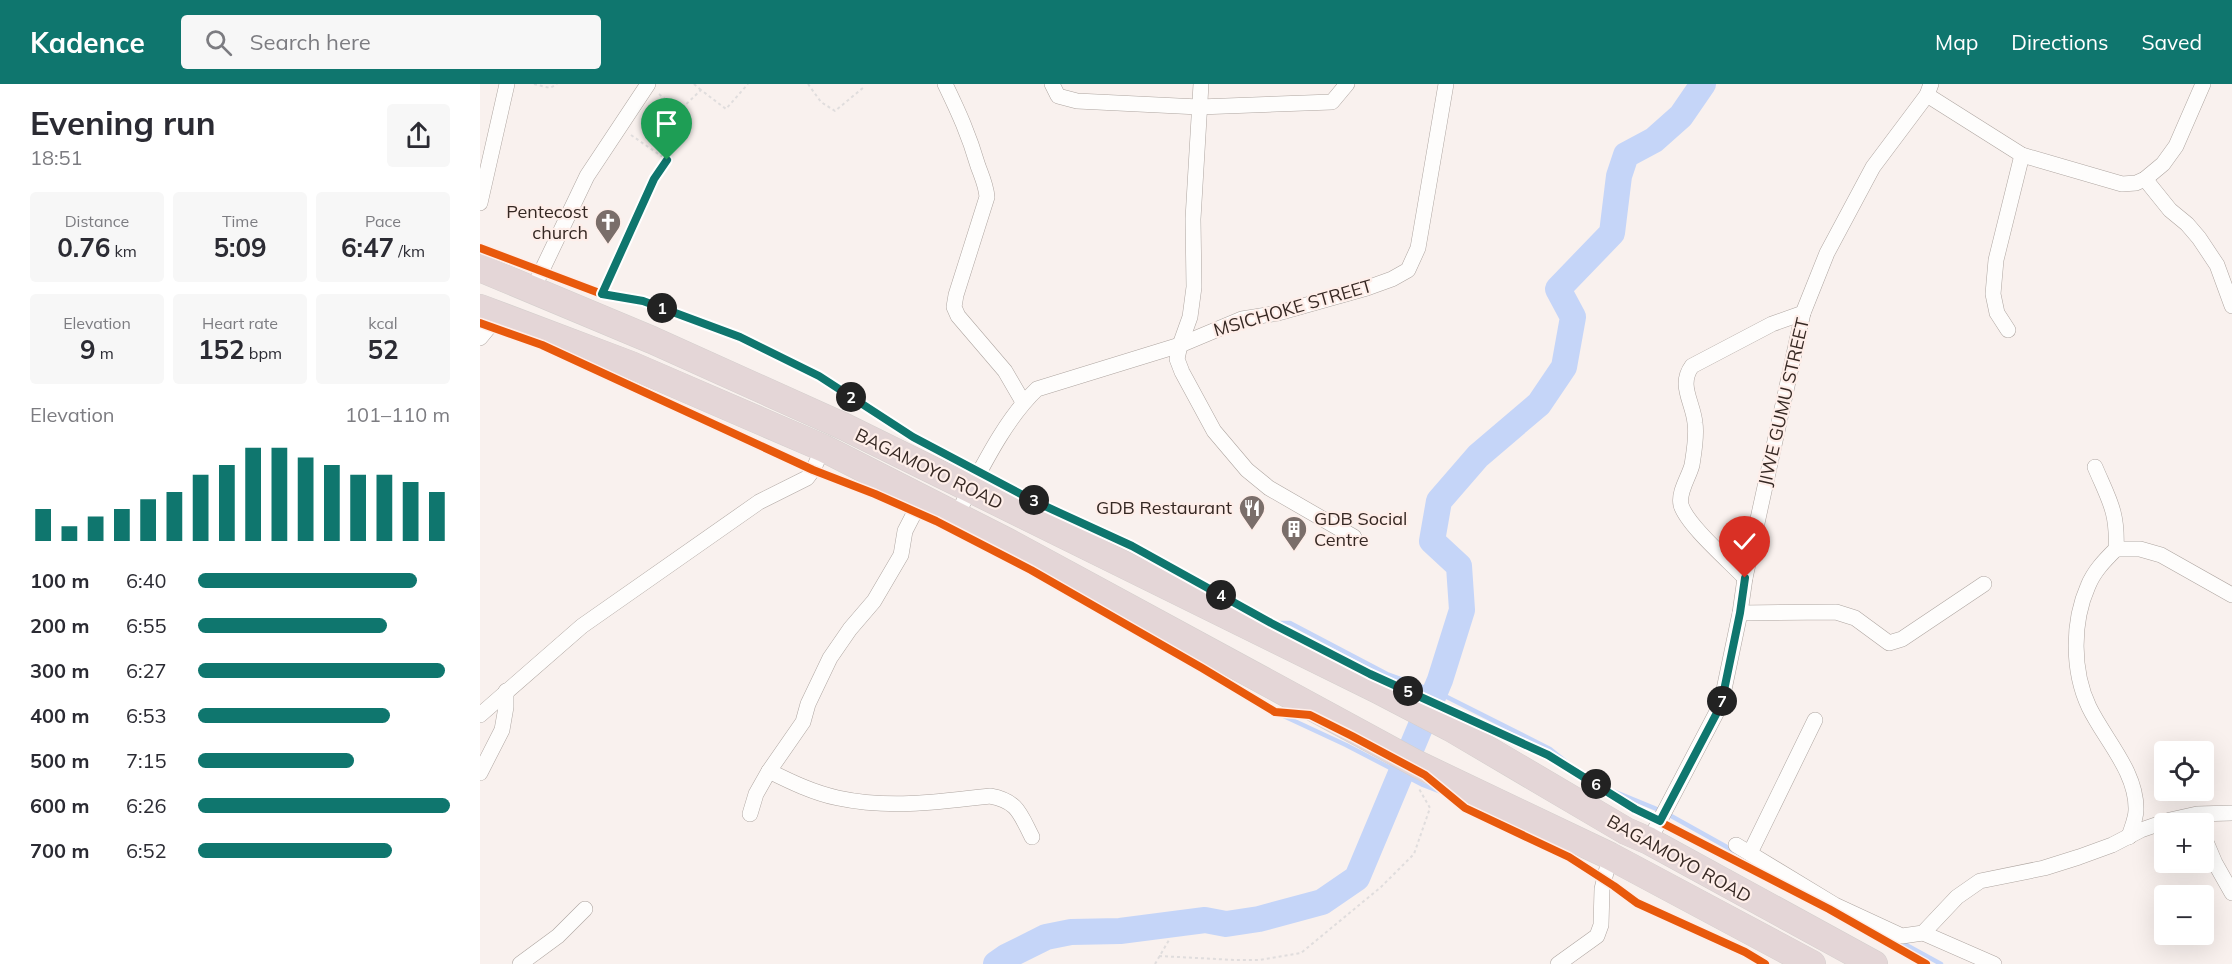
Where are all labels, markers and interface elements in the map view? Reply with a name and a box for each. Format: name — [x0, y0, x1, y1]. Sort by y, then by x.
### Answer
search box — [181, 15, 601, 69]
text: Kadence — [30, 25, 145, 60]
icon: search — [202, 26, 235, 59]
text: Search here — [250, 28, 371, 56]
text: Map — [1935, 29, 1978, 55]
text: Directions — [2011, 29, 2108, 55]
text: Saved — [2141, 29, 2202, 55]
pin — [641, 98, 692, 160]
text: Evening run — [30, 102, 216, 143]
button: share — [387, 104, 450, 167]
icon: arrive — [650, 107, 683, 140]
text: 18:51 — [30, 145, 83, 170]
place label: Pentecost church — [506, 200, 588, 244]
church icon: Pentecost church — [593, 207, 623, 245]
text: Distance — [65, 211, 129, 231]
text: Time — [222, 211, 258, 231]
text: Pace — [365, 211, 401, 231]
text: 0.76 — [57, 231, 110, 264]
text: 5:09 — [213, 231, 267, 264]
text: 6:47 — [341, 231, 394, 264]
text: km — [110, 241, 137, 261]
text: /km — [394, 241, 425, 261]
street label: MSICHOKE STREET — [1211, 274, 1375, 341]
pin: 1 — [647, 293, 677, 323]
text: 1 — [657, 298, 667, 318]
text: Elevation — [63, 313, 131, 333]
text: Heart rate — [202, 313, 278, 333]
text: kcal — [368, 313, 398, 333]
street label: JIWE GUMU STREET — [1753, 316, 1814, 488]
text: 9 — [80, 333, 96, 366]
text: 152 — [198, 333, 245, 366]
text: 52 — [367, 333, 399, 366]
text: m — [96, 343, 114, 363]
text: bpm — [245, 343, 282, 363]
pin: 2 — [836, 382, 866, 412]
text: 2 — [846, 387, 856, 407]
text: Elevation — [30, 402, 115, 427]
text: 101–110 m — [345, 402, 450, 427]
street label: BAGAMOYO ROAD — [852, 423, 1007, 514]
pin: 3 — [1019, 485, 1049, 515]
text: 3 — [1029, 490, 1039, 510]
restaurant icon: GDB Restaurant — [1237, 493, 1267, 531]
place label: GDB Restaurant — [1096, 496, 1232, 519]
place label: GDB Social Centre — [1314, 507, 1407, 551]
building icon: GDB Social Centre — [1279, 514, 1309, 552]
pin — [1719, 516, 1770, 578]
icon: check — [1728, 525, 1761, 558]
text: 100 m — [30, 568, 89, 593]
text: 6:40 — [126, 568, 167, 593]
pin: 4 — [1206, 580, 1236, 610]
text: 4 — [1216, 585, 1226, 605]
text: 200 m — [30, 613, 89, 638]
text: 6:55 — [126, 613, 167, 638]
text: 300 m — [30, 658, 89, 683]
text: 6:27 — [126, 658, 167, 683]
pin: 5 — [1393, 676, 1423, 706]
text: 5 — [1403, 681, 1413, 701]
pin: 7 — [1707, 686, 1737, 716]
text: 7 — [1717, 691, 1727, 711]
text: 400 m — [30, 703, 89, 728]
text: 6:53 — [126, 703, 167, 728]
map controls — [2154, 741, 2214, 945]
button: locate — [2154, 741, 2214, 801]
text: 500 m — [30, 748, 89, 773]
text: 7:15 — [126, 748, 167, 773]
pin: 6 — [1581, 769, 1611, 799]
text: 6 — [1591, 774, 1601, 794]
text: 600 m — [30, 793, 89, 818]
text: 6:26 — [126, 793, 167, 818]
street label: BAGAMOYO ROAD — [1603, 809, 1755, 908]
button: + — [2154, 813, 2214, 873]
text: 700 m — [30, 838, 89, 863]
text: 6:52 — [126, 838, 167, 863]
button: − — [2154, 885, 2214, 945]

